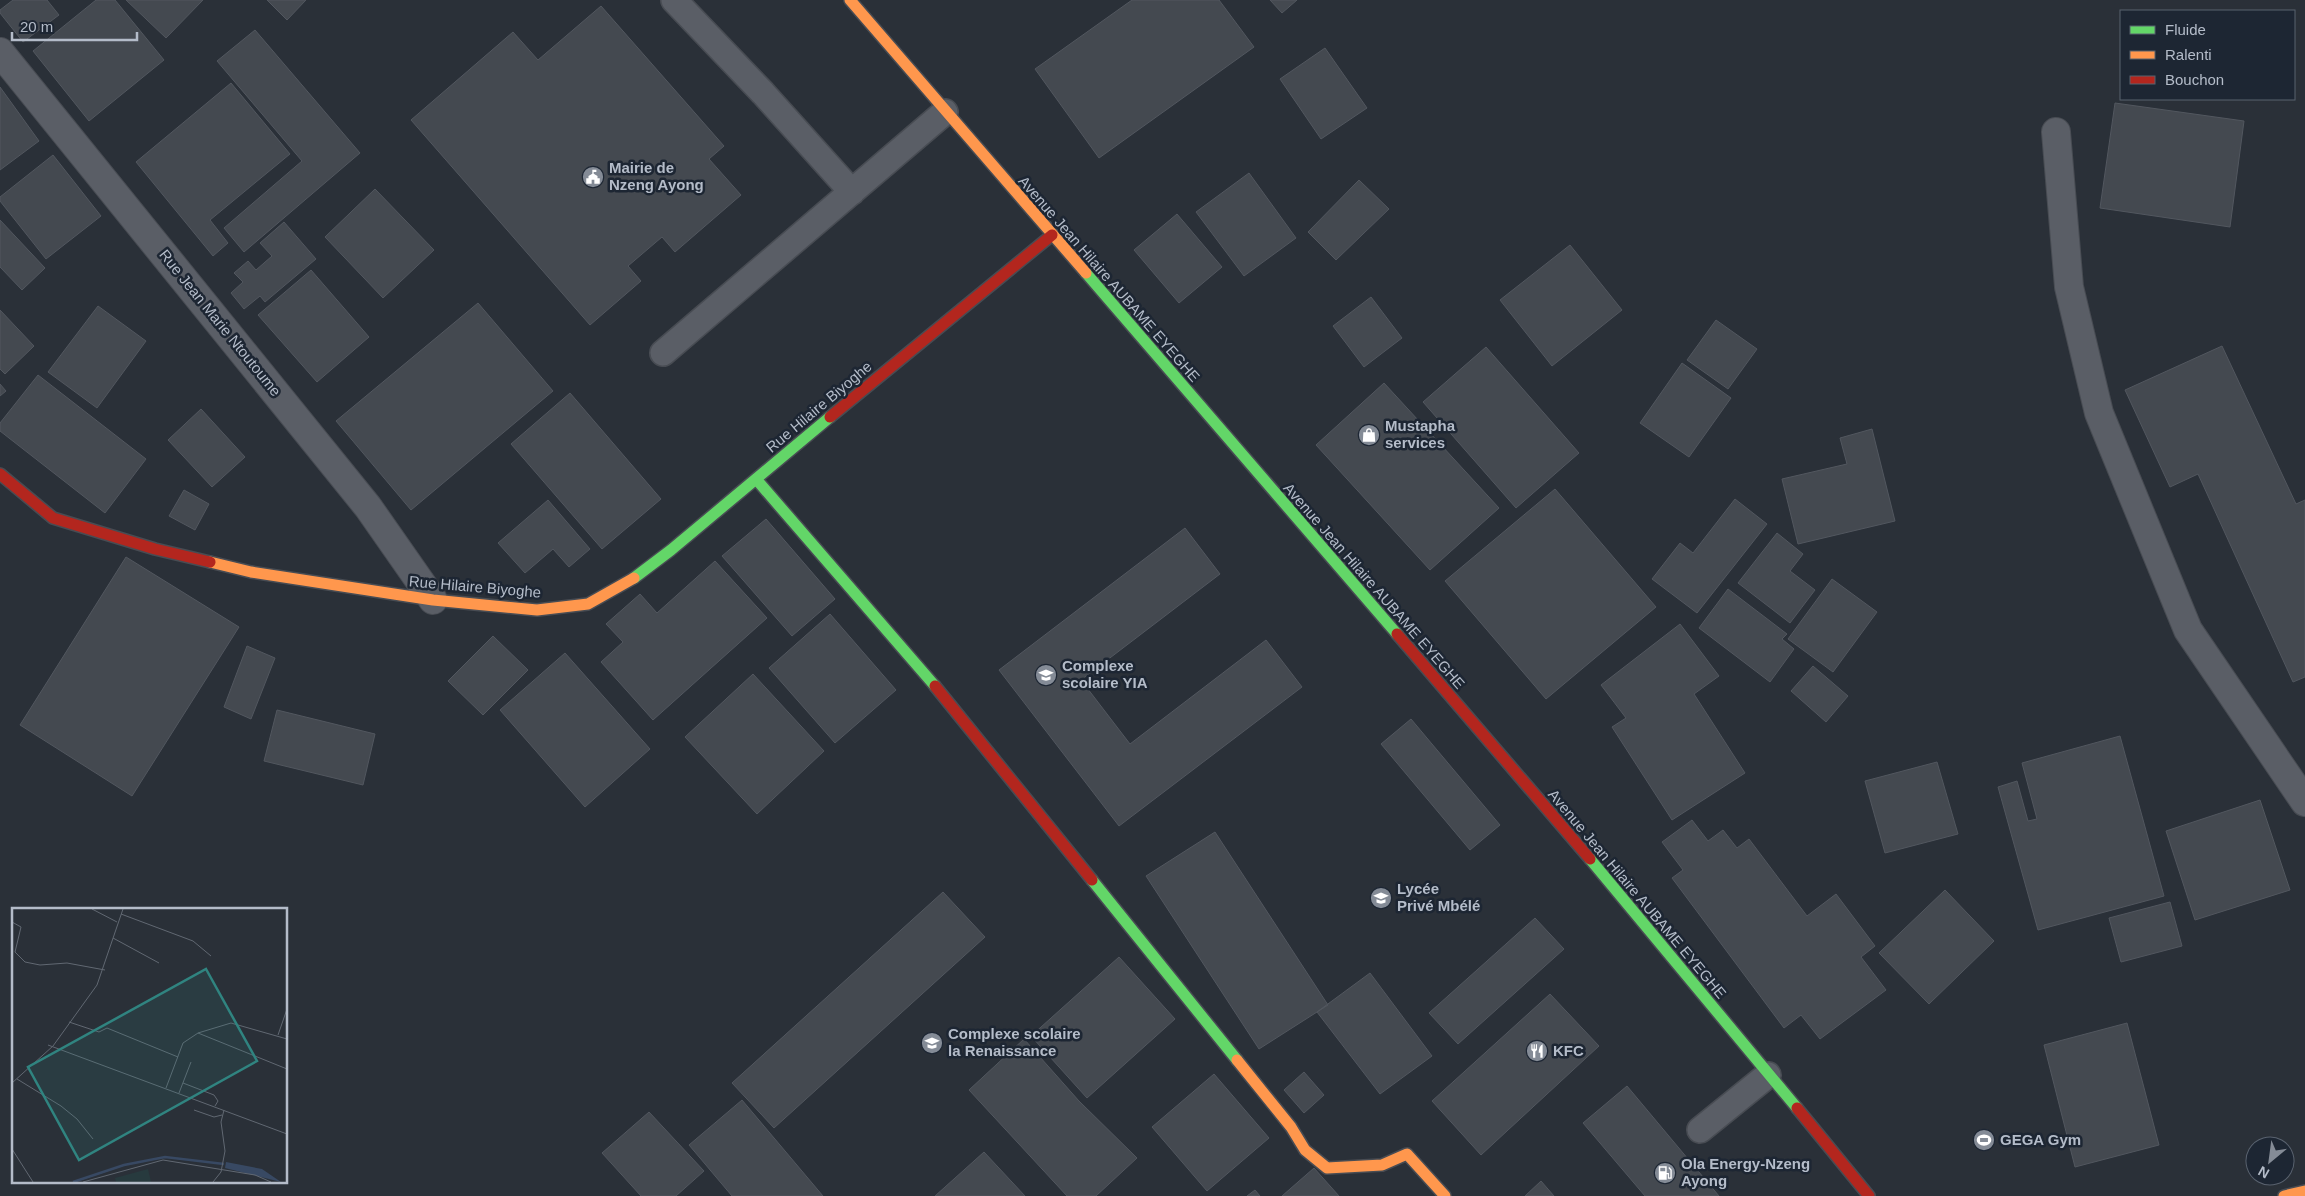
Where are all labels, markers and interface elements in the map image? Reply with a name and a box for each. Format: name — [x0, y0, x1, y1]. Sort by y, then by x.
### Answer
scale bar — [12, 10, 138, 42]
legend — [2120, 10, 2295, 100]
text: 20 m — [20, 18, 53, 35]
text: Fluide — [2165, 21, 2206, 38]
text: Ralenti — [2165, 46, 2212, 63]
text: Bouchon — [2165, 71, 2224, 88]
place label: Mairie de Nzeng Ayong — [609, 159, 704, 193]
public building icon: Mairie de Nzeng Ayong — [581, 165, 605, 189]
street label: Avenue Jean Hilaire AUBAME EYEGHE — [1015, 172, 1203, 385]
street label: Rue Jean Marie Ntoutoume — [156, 246, 285, 399]
street label: Rue Hilaire Biyoghe — [762, 357, 875, 456]
place label: Mustapha services — [1385, 417, 1456, 451]
shop icon: Mustapha services — [1357, 423, 1381, 447]
street label: Avenue Jean Hilaire AUBAME EYEGHE — [1280, 479, 1468, 692]
street label: Rue Hilaire Biyoghe — [408, 572, 542, 601]
place label: Complexe scolaire YIA — [1062, 657, 1148, 691]
school or university icon: Complexe scolaire YIA — [1034, 663, 1058, 687]
street label: Avenue Jean Hilaire AUBAME EYEGHE — [1545, 786, 1730, 1002]
place label: Lycée Privé Mbélé — [1397, 880, 1480, 914]
school or university icon: Lycée Privé Mbélé — [1369, 886, 1393, 910]
inset map — [12, 908, 288, 1184]
place label: Complexe scolaire la Renaissance — [948, 1025, 1081, 1059]
school or university icon: Complexe scolaire la Renaissance — [920, 1031, 944, 1055]
restaurant icon: KFC — [1525, 1039, 1549, 1063]
place label: KFC — [1553, 1042, 1584, 1059]
sports icon: GEGA Gym — [1972, 1128, 1996, 1152]
place label: GEGA Gym — [2000, 1131, 2081, 1148]
north arrow — [2245, 1136, 2295, 1186]
place label: Ola Energy-Nzeng Ayong — [1681, 1155, 1810, 1189]
fuel station icon: Ola Energy-Nzeng Ayong — [1653, 1161, 1677, 1185]
text: N — [2255, 1163, 2272, 1182]

